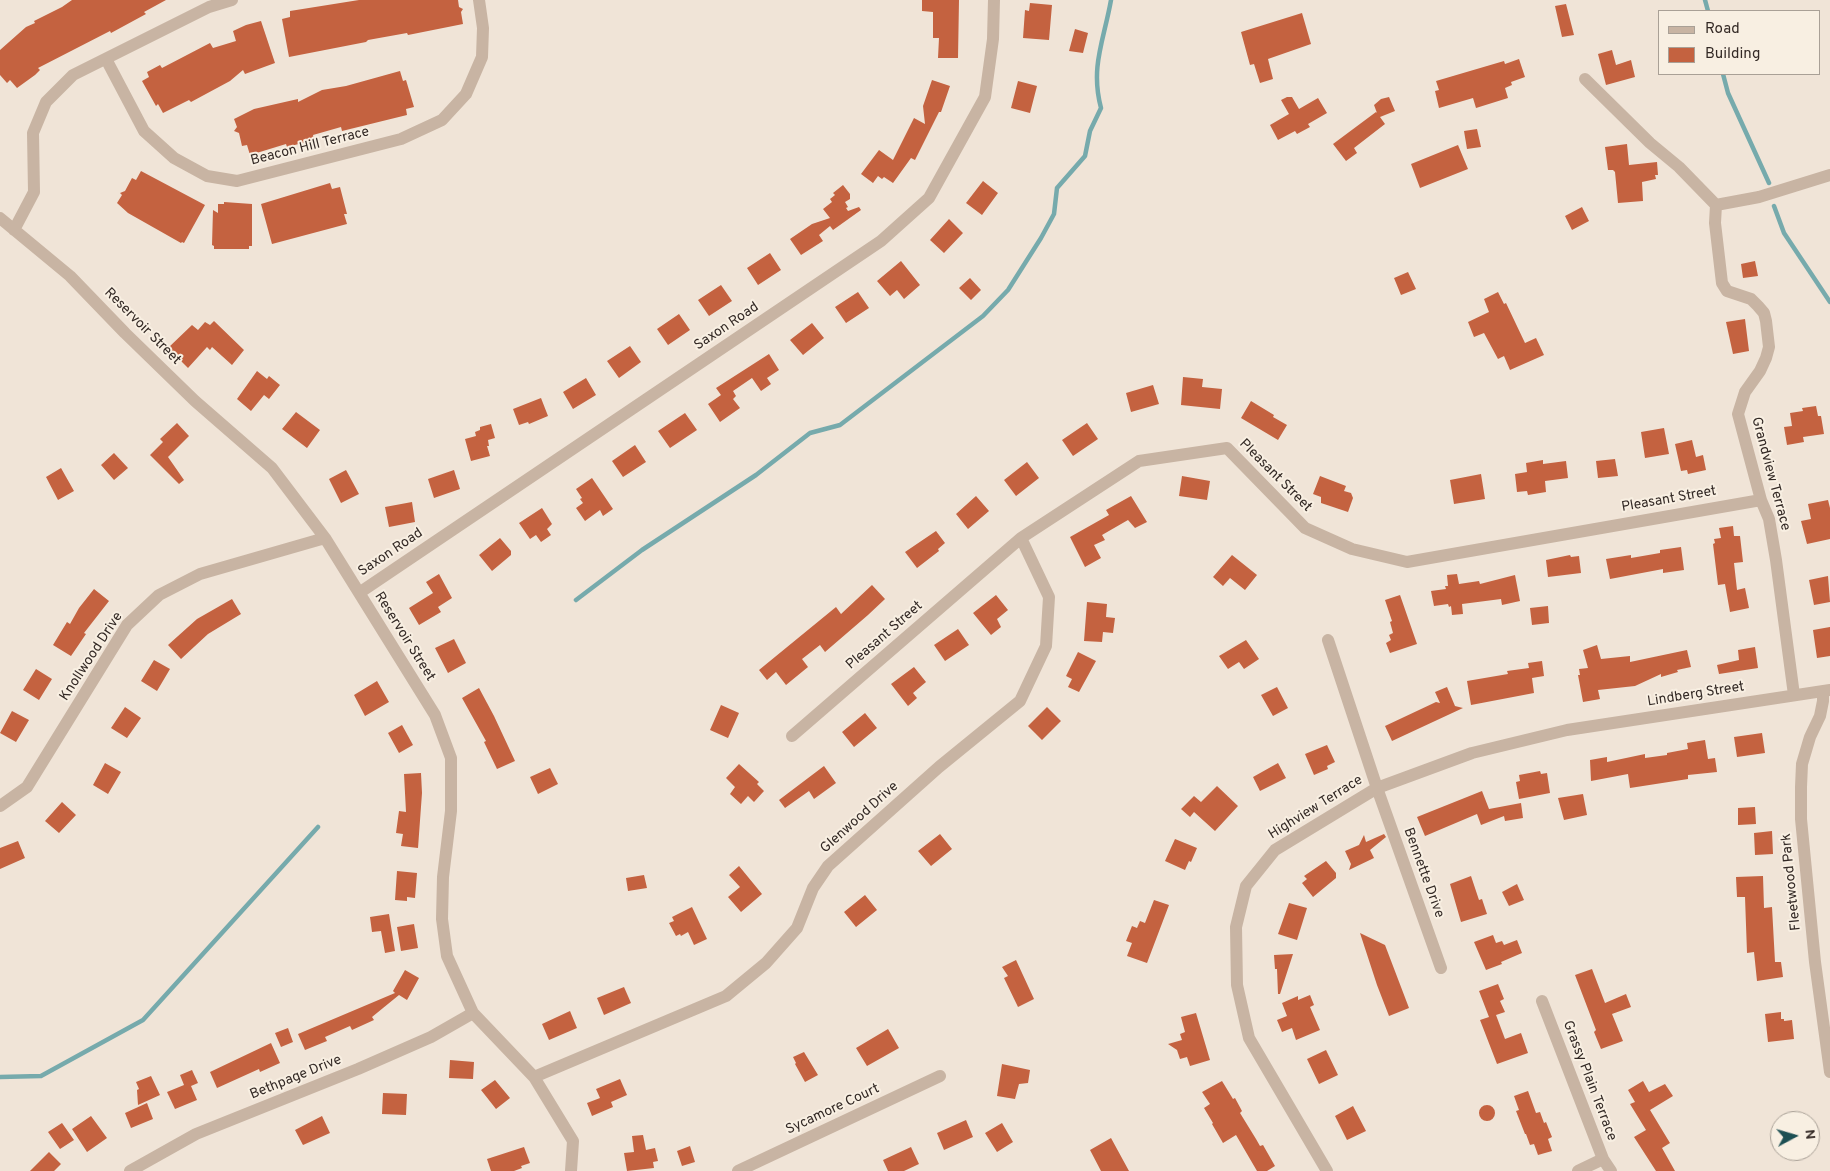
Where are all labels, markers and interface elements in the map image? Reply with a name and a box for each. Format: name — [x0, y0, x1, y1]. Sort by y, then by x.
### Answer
legend — [1658, 10, 1820, 75]
text: Road — [1705, 20, 1740, 39]
text: Building — [1705, 45, 1760, 64]
street label: Beacon Hill Terrace — [249, 124, 371, 170]
street label: Reservoir Street — [100, 285, 184, 369]
street label: Saxon Road — [692, 299, 762, 355]
street label: Grandview Terrace — [1747, 415, 1793, 533]
street label: Pleasant Street — [1235, 436, 1315, 516]
street label: Pleasant Street — [1620, 483, 1718, 517]
street label: Saxon Road — [356, 525, 426, 581]
street label: Reservoir Street — [370, 589, 438, 685]
street label: Pleasant Street — [843, 598, 927, 674]
street label: Knollwood Drive — [57, 609, 127, 705]
street label: Lindberg Street — [1646, 679, 1746, 711]
street label: Highview Terrace — [1266, 772, 1366, 844]
street label: Glenwood Drive — [818, 779, 902, 857]
street label: Bennette Drive — [1399, 826, 1447, 920]
street label: Fleetwood Park — [1779, 833, 1805, 931]
street label: Grassy Plain Terrace — [1558, 1018, 1620, 1144]
street label: Bethpage Drive — [248, 1052, 344, 1104]
street label: Sycamore Court — [783, 1081, 883, 1139]
north arrow — [1770, 1111, 1820, 1161]
text: N — [1800, 1129, 1818, 1140]

